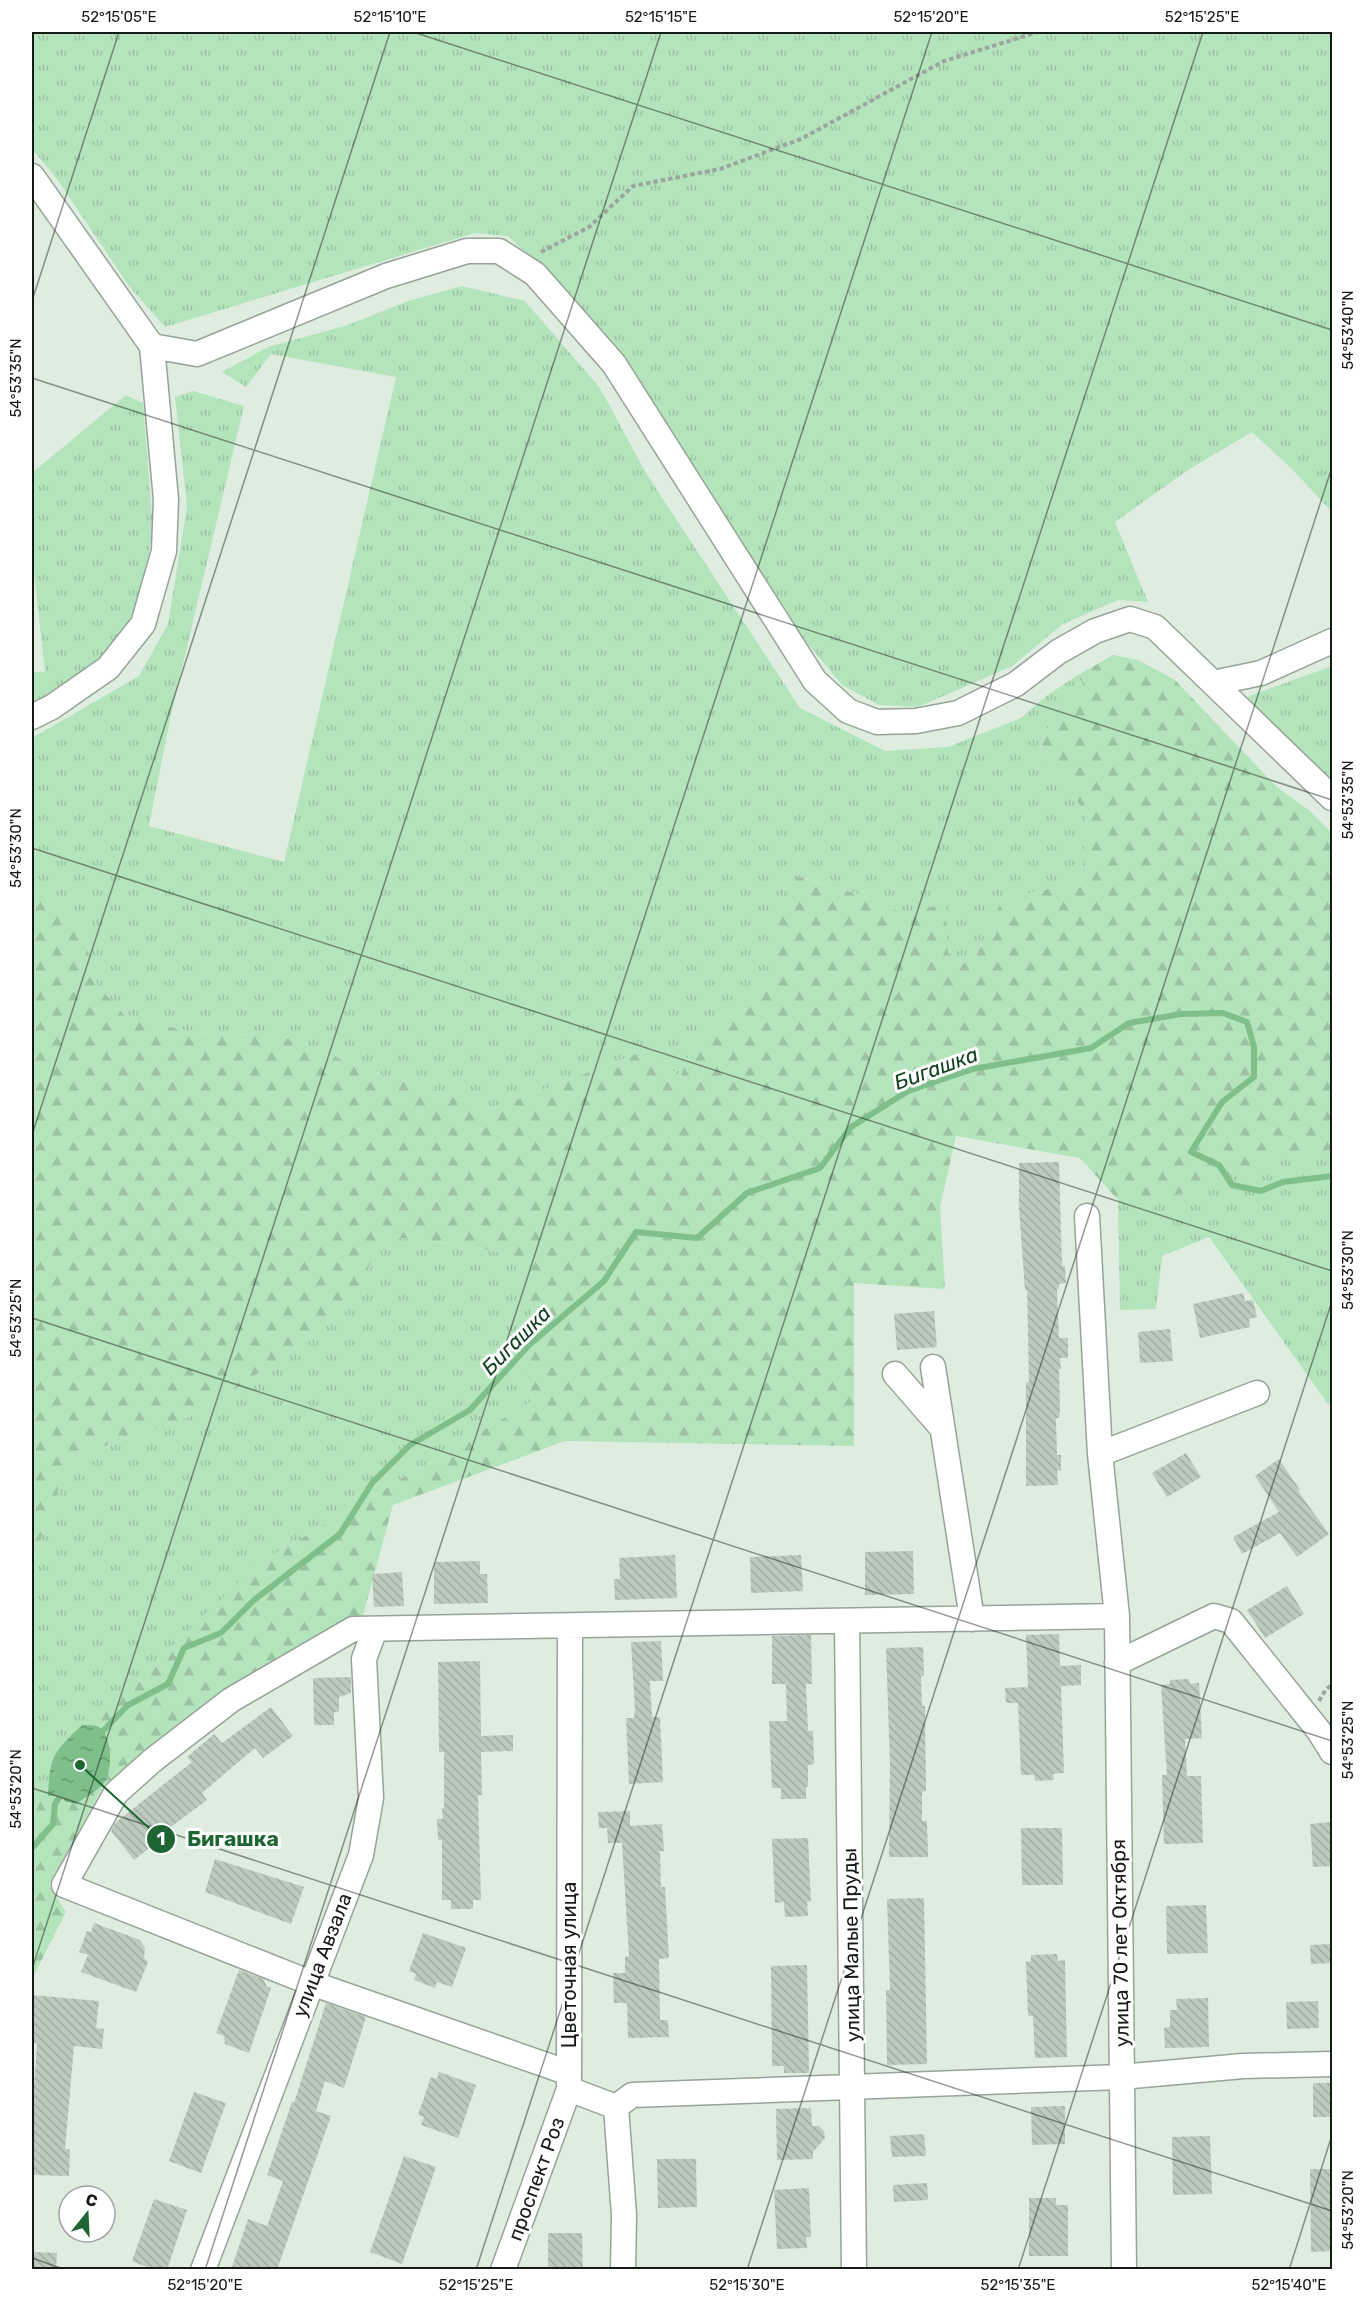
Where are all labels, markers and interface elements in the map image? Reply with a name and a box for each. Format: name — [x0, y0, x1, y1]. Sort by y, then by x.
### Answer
text: 52°15'05"E — [81, 8, 157, 26]
text: 52°15'10"E — [354, 8, 426, 26]
text: 52°15'15"E — [625, 8, 697, 26]
text: 52°15'20"E — [893, 8, 969, 26]
text: 52°15'25"E — [1165, 8, 1239, 26]
text: 54°53'40"N — [1339, 290, 1357, 370]
text: 54°53'35"N — [7, 338, 25, 418]
text: 54°53'35"N — [1339, 760, 1357, 840]
text: 54°53'30"N — [7, 808, 25, 888]
water label: Бигашка — [891, 1041, 981, 1095]
text: 54°53'30"N — [1339, 1230, 1357, 1310]
text: 54°53'25"N — [7, 1279, 25, 1358]
water label: Бигашка — [476, 1300, 556, 1380]
text: 54°53'25"N — [1339, 1701, 1357, 1780]
text: 54°53'20"N — [7, 1749, 25, 1829]
callout: Бигашка — [146, 1819, 291, 1858]
text: Бигашка — [187, 1826, 279, 1851]
text: 1 — [157, 1828, 165, 1850]
street label: улица 70 лет Октября — [1106, 1839, 1134, 2047]
street label: улица Малые Пруды — [837, 1848, 865, 2042]
street label: Цветочная улица — [557, 1882, 581, 2048]
street label: улица Авзала — [287, 1890, 357, 2020]
street label: проспект Роз — [503, 2114, 569, 2244]
text: 54°53'20"N — [1339, 2170, 1357, 2250]
north arrow — [57, 2184, 117, 2244]
text: С — [83, 2189, 100, 2211]
text: 52°15'20"E — [167, 2276, 243, 2294]
text: 52°15'25"E — [439, 2276, 513, 2294]
text: 52°15'30"E — [709, 2276, 785, 2294]
text: 52°15'35"E — [981, 2276, 1055, 2294]
text: 52°15'40"E — [1252, 2276, 1326, 2294]

